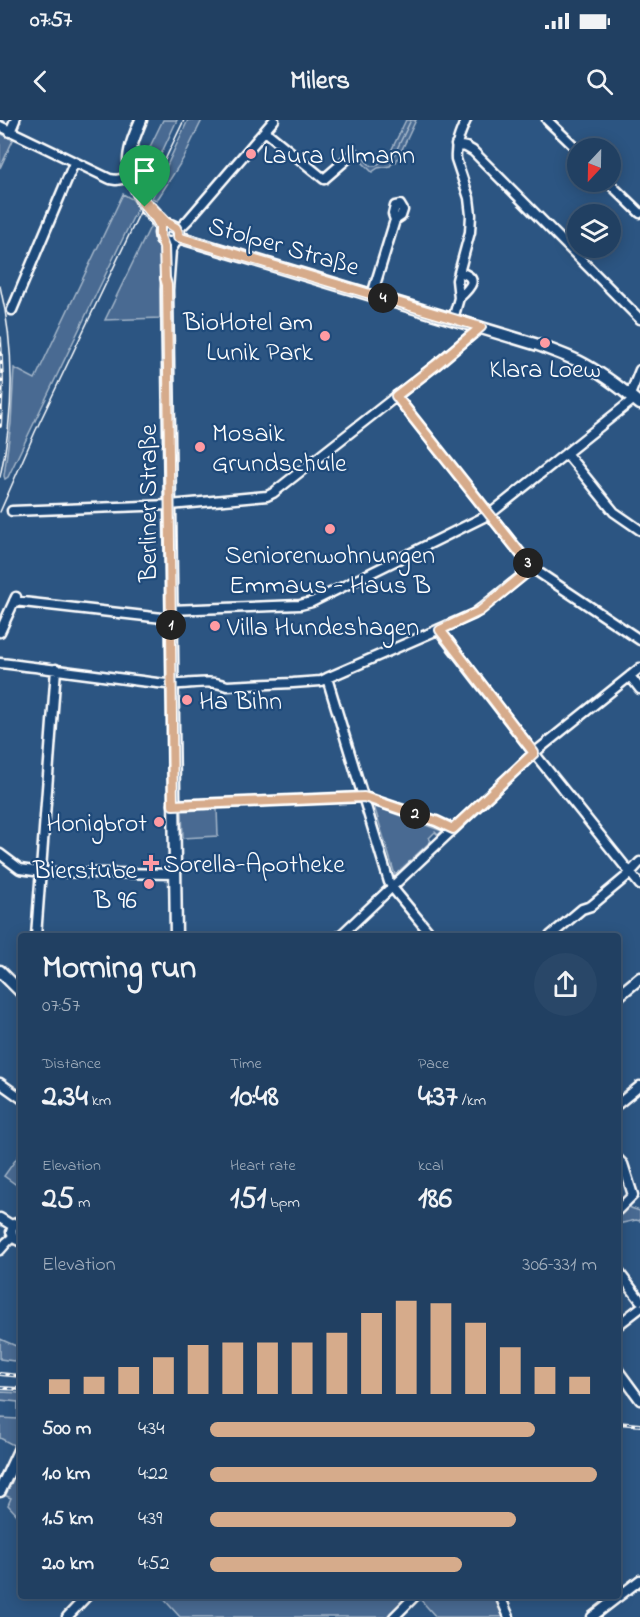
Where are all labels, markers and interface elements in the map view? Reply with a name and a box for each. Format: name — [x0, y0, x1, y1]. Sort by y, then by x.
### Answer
text: 07:57 — [30, 5, 72, 37]
text: Milers — [290, 62, 350, 101]
icon: back — [24, 65, 57, 98]
icon: search — [583, 65, 616, 98]
place label: Laura Ullmann — [263, 138, 415, 176]
north arrow — [567, 138, 621, 192]
map controls — [567, 138, 621, 258]
pin — [119, 145, 170, 207]
marker: Laura Ullmann — [244, 147, 258, 161]
icon: arrive — [128, 154, 161, 187]
button: layers — [567, 204, 621, 258]
street label: Stolper Straße — [203, 208, 364, 288]
pin: 4 — [368, 283, 398, 313]
text: 4 — [380, 286, 386, 310]
place label: BioHotel am Lunik Park — [182, 305, 314, 373]
marker: BioHotel am Lunik Park — [318, 329, 332, 343]
marker: Klara Loew — [538, 336, 552, 350]
place label: Klara Loew — [489, 352, 601, 390]
place label: Mosaik Grundschule — [212, 416, 347, 484]
street label: Berliner Straße — [131, 424, 169, 583]
marker: Mosaik Grundschule — [193, 440, 207, 454]
marker: Seniorenwohnungen Emmaus - Haus B — [323, 522, 337, 536]
place label: Seniorenwohnungen Emmaus - Haus B — [225, 538, 435, 606]
pin: 3 — [513, 548, 543, 578]
text: 3 — [525, 551, 531, 575]
pin: 1 — [156, 610, 186, 640]
place label: Villa Hundeshagen — [226, 610, 419, 648]
text: 1 — [168, 613, 174, 637]
marker: Villa Hundeshagen — [208, 619, 222, 633]
place label: Ha Bihn — [199, 684, 282, 722]
marker: Ha Bihn — [180, 693, 194, 707]
pin: 2 — [400, 799, 430, 829]
text: 2 — [411, 802, 419, 826]
place label: Honigbrot — [46, 806, 147, 844]
marker: Honigbrot — [152, 815, 166, 829]
place label: Sorella-Apotheke — [163, 847, 345, 885]
place label: Bierstube B 96 — [32, 853, 137, 921]
marker: Sorella-Apotheke — [144, 856, 158, 870]
marker: Bierstube B 96 — [142, 877, 156, 891]
text: Morning run — [42, 945, 196, 993]
button: share — [534, 953, 597, 1016]
text: 07:57 — [42, 992, 80, 1021]
text: Distance — [42, 1052, 101, 1076]
text: Time — [230, 1052, 262, 1076]
text: Pace — [418, 1052, 449, 1076]
text: 2.34 — [42, 1076, 88, 1120]
text: 10:48 — [230, 1076, 279, 1120]
text: 4:37 — [418, 1076, 458, 1120]
text: km — [88, 1089, 111, 1113]
text: /km — [458, 1089, 486, 1113]
text: Elevation — [42, 1154, 101, 1178]
text: Heart rate — [230, 1154, 296, 1178]
text: kcal — [418, 1154, 443, 1178]
text: 25 — [42, 1178, 74, 1222]
text: 151 — [230, 1178, 266, 1222]
text: 186 — [418, 1178, 452, 1222]
text: m — [74, 1191, 91, 1215]
text: bpm — [266, 1191, 300, 1215]
text: Elevation — [42, 1251, 116, 1280]
text: 306–331 m — [522, 1251, 597, 1280]
text: 500 m — [42, 1415, 91, 1444]
text: 4:34 — [138, 1415, 164, 1444]
text: 1.0 km — [42, 1460, 90, 1489]
text: 4:22 — [138, 1460, 168, 1489]
text: 1.5 km — [42, 1505, 93, 1534]
text: 4:39 — [138, 1505, 162, 1534]
text: 2.0 km — [42, 1550, 94, 1579]
text: 4:52 — [138, 1550, 169, 1579]

